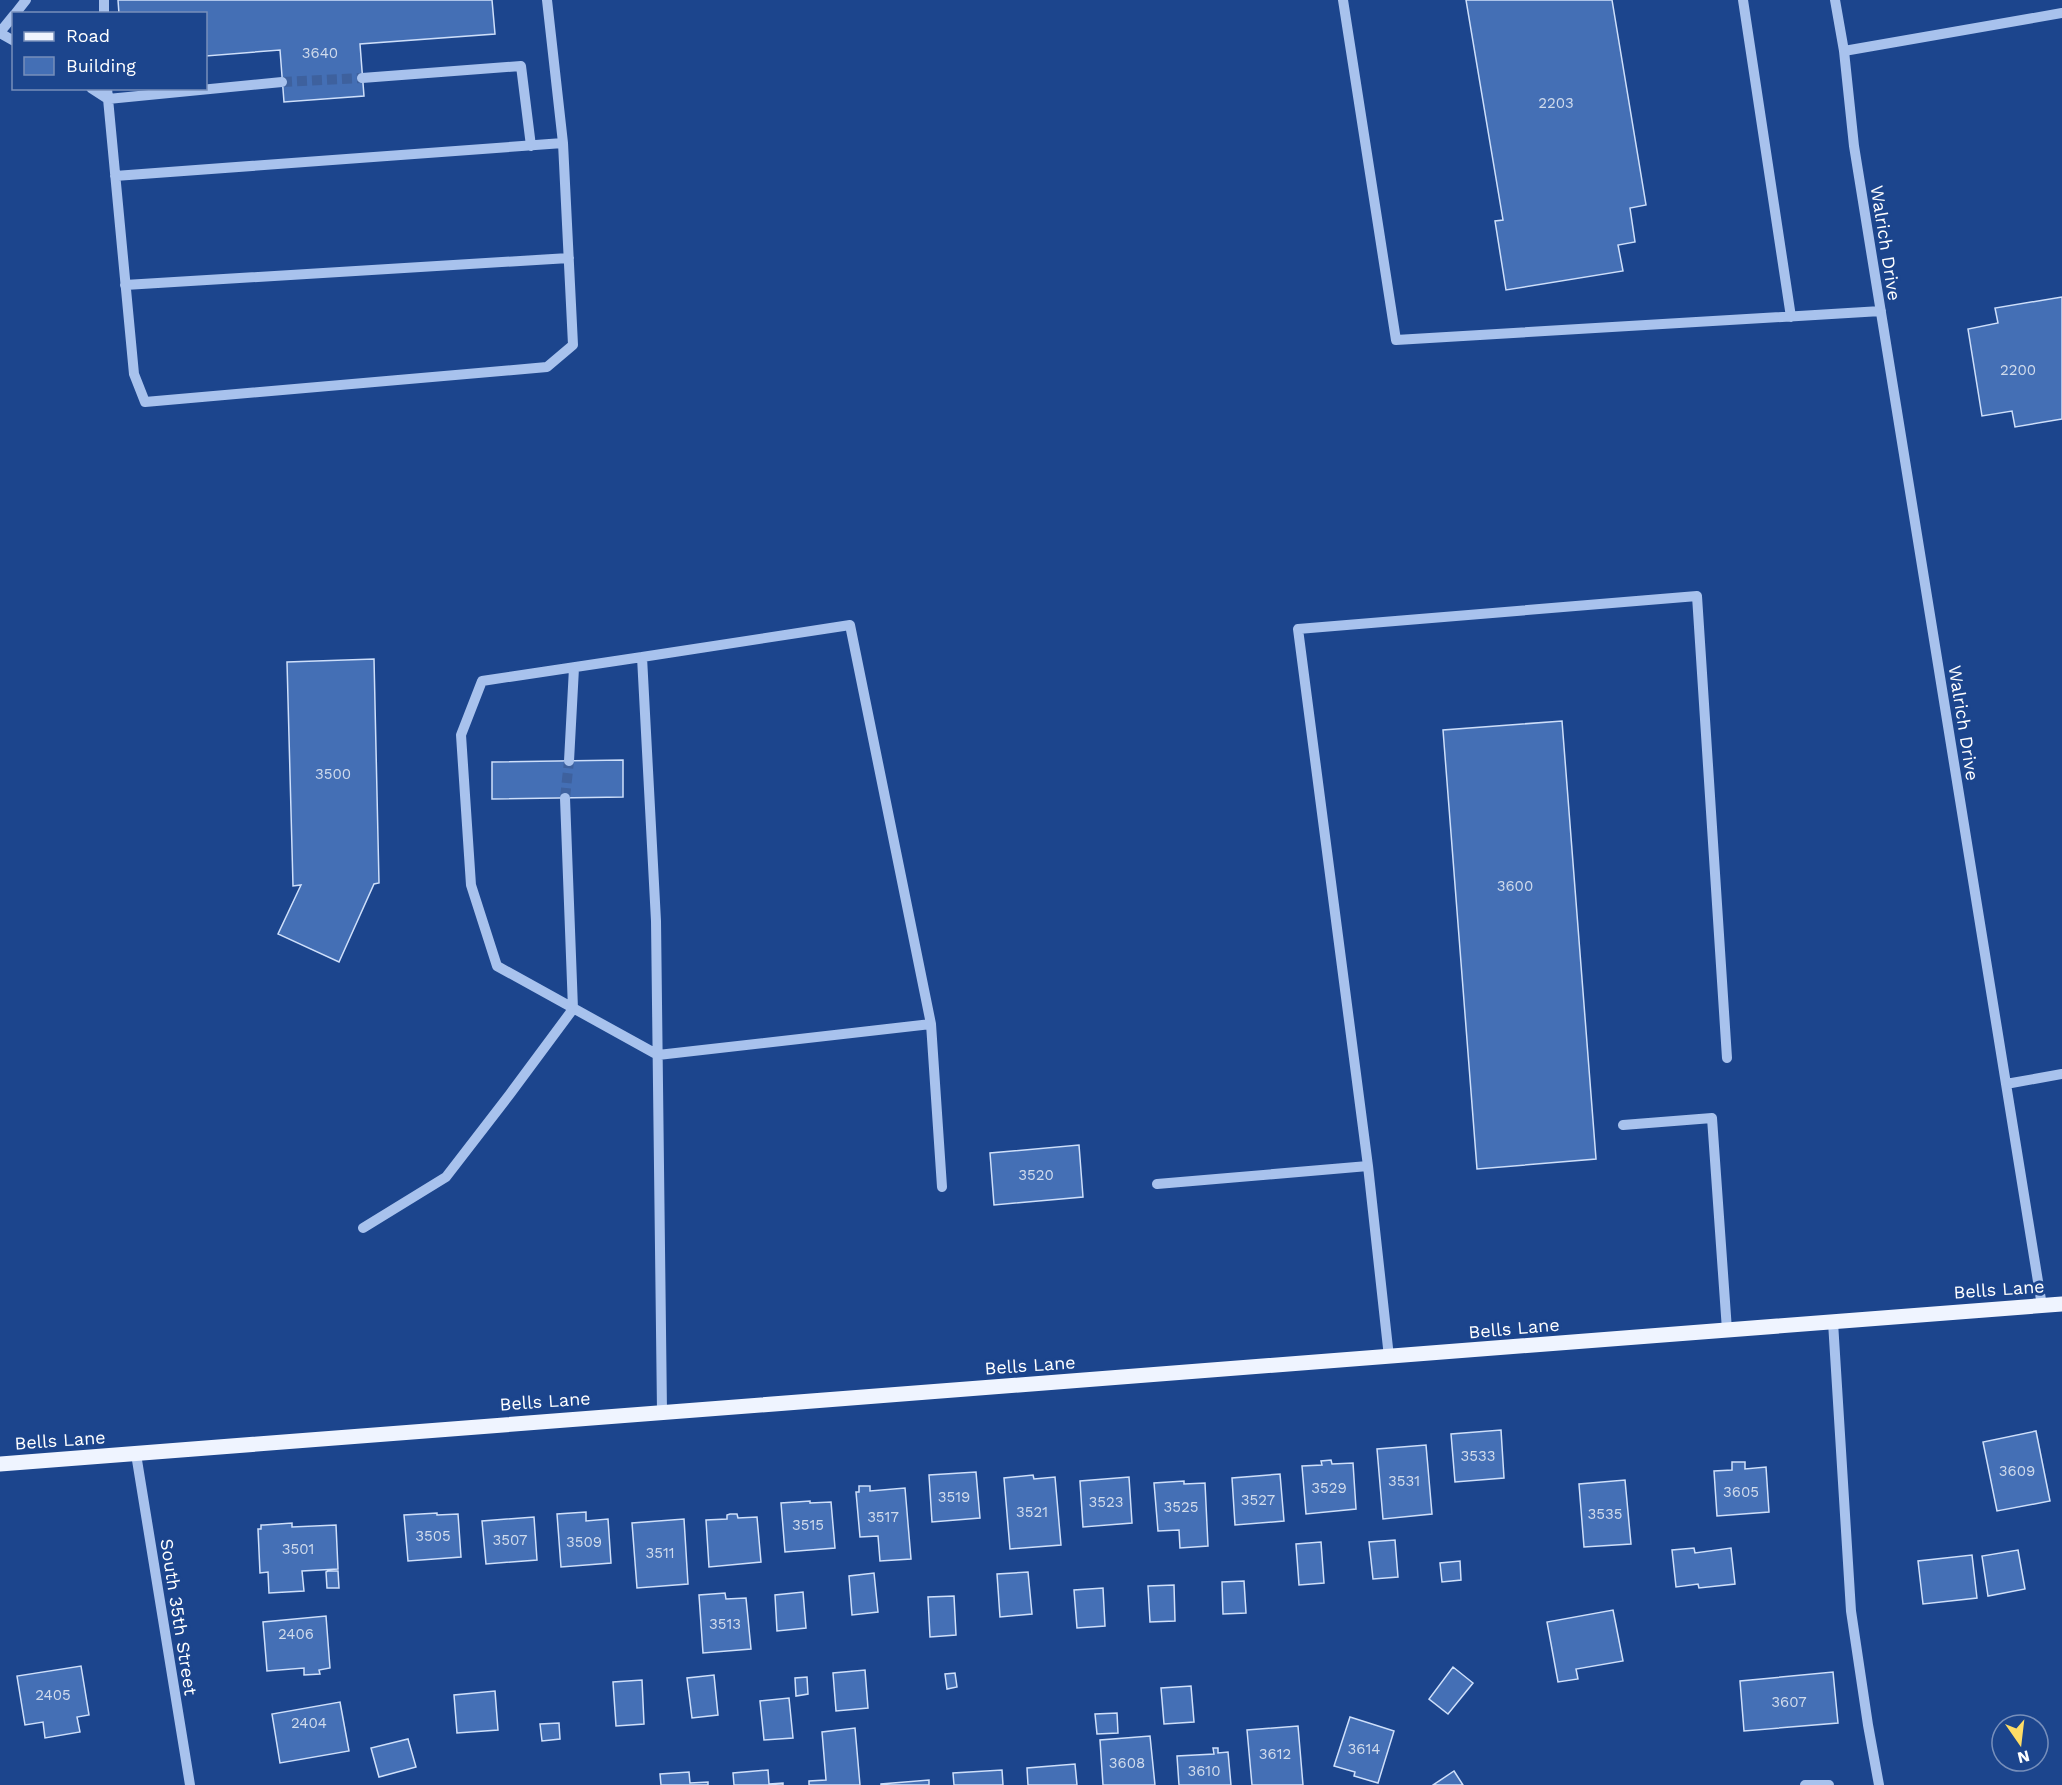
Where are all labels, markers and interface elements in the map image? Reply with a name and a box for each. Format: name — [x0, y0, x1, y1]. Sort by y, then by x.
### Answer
legend — [12, 12, 207, 90]
text: Road — [66, 25, 110, 46]
house number: 3640 — [302, 44, 338, 62]
text: Building — [66, 55, 136, 76]
house number: 2203 — [1538, 94, 1574, 112]
street label: Walrich Drive — [1867, 184, 1905, 302]
house number: 2200 — [2000, 361, 2036, 379]
street label: Walrich Drive — [1945, 664, 1983, 782]
house number: 3500 — [315, 765, 351, 783]
house number: 3600 — [1497, 877, 1533, 895]
house number: 3520 — [1018, 1166, 1054, 1184]
street label: Bells Lane — [1953, 1275, 2045, 1303]
street label: Bells Lane — [1468, 1314, 1560, 1342]
street label: Bells Lane — [984, 1351, 1076, 1379]
street label: Bells Lane — [499, 1387, 591, 1415]
street label: Bells Lane — [14, 1426, 106, 1454]
house number: 3533 — [1461, 1447, 1495, 1465]
house number: 3609 — [1999, 1462, 2035, 1480]
house number: 3531 — [1388, 1472, 1420, 1490]
house number: 3529 — [1311, 1479, 1347, 1497]
house number: 3605 — [1723, 1483, 1759, 1501]
house number: 3519 — [938, 1488, 970, 1506]
house number: 3527 — [1241, 1491, 1275, 1509]
house number: 3523 — [1089, 1493, 1123, 1511]
house number: 3525 — [1164, 1498, 1198, 1516]
house number: 3521 — [1016, 1503, 1048, 1521]
house number: 3535 — [1588, 1505, 1622, 1523]
house number: 3517 — [867, 1508, 899, 1526]
house number: 3515 — [792, 1516, 824, 1534]
house number: 3505 — [415, 1527, 451, 1545]
house number: 3507 — [493, 1531, 527, 1549]
house number: 3509 — [566, 1533, 602, 1551]
street label: South 35th Street — [156, 1537, 202, 1697]
house number: 3501 — [282, 1540, 314, 1558]
house number: 3511 — [645, 1544, 675, 1562]
house number: 3513 — [709, 1615, 741, 1633]
house number: 2406 — [278, 1625, 314, 1643]
house number: 2405 — [35, 1686, 71, 1704]
house number: 3607 — [1771, 1693, 1807, 1711]
north arrow — [1990, 1713, 2050, 1773]
house number: 2404 — [291, 1714, 327, 1732]
house number: 3614 — [1348, 1740, 1380, 1758]
house number: 3612 — [1259, 1745, 1291, 1763]
text: N — [2015, 1746, 2032, 1768]
house number: 3608 — [1109, 1754, 1145, 1772]
house number: 3610 — [1187, 1762, 1221, 1780]

